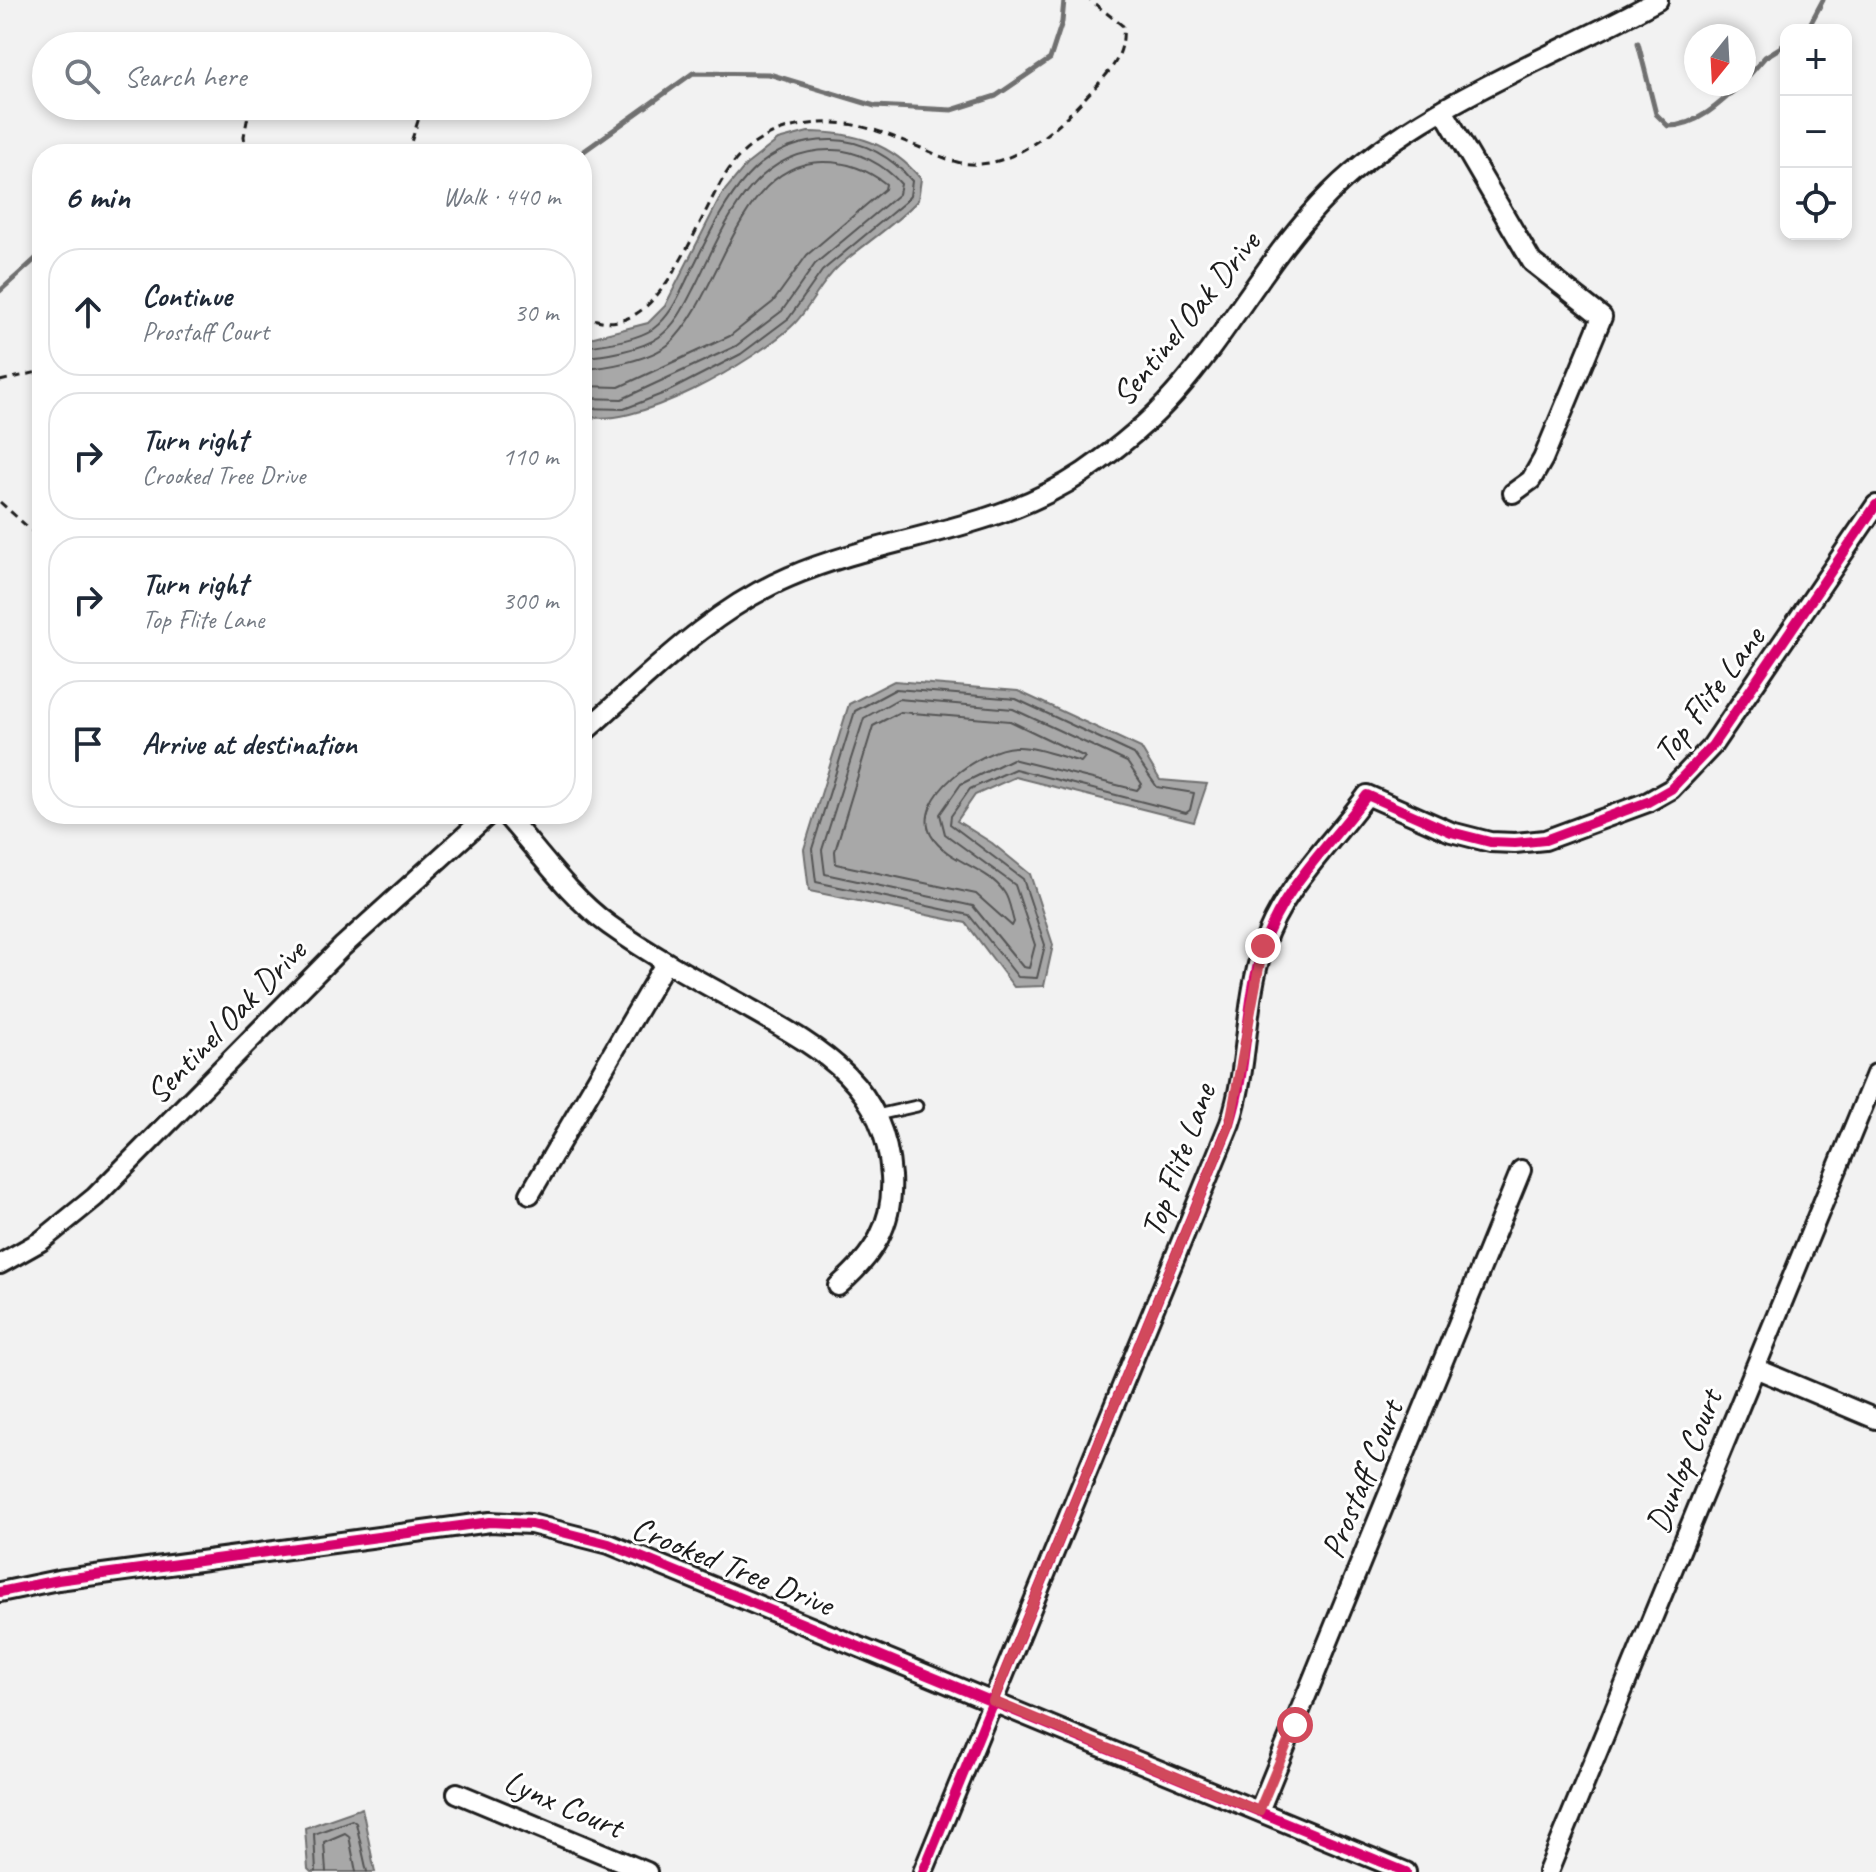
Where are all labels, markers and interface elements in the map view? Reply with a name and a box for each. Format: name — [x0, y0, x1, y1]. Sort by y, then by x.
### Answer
north arrow — [1684, 24, 1756, 96]
map controls — [1780, 24, 1852, 240]
button: + — [1780, 24, 1852, 96]
search box — [32, 32, 592, 120]
icon: search — [60, 54, 104, 98]
text: Search here — [124, 57, 246, 95]
button: − — [1780, 96, 1852, 168]
button: locate — [1780, 168, 1852, 240]
text: 6 min — [64, 175, 130, 218]
text: Walk · 440 m — [443, 180, 560, 213]
street label: Sentinel Oak Drive — [1102, 220, 1270, 415]
text: Continue — [142, 277, 232, 315]
icon: ahead — [66, 290, 110, 334]
text: 30 m — [514, 296, 558, 329]
text: Prostaff Court — [142, 315, 269, 348]
text: Turn right — [142, 421, 247, 459]
icon: right — [66, 434, 110, 478]
text: 110 m — [502, 440, 558, 473]
text: Crooked Tree Drive — [142, 459, 305, 492]
text: Turn right — [142, 565, 247, 603]
icon: right — [66, 578, 110, 622]
text: 300 m — [502, 584, 558, 617]
text: Top Flite Lane — [142, 603, 264, 636]
street label: Top Flite Lane — [1643, 616, 1775, 771]
icon: arrive — [66, 722, 110, 766]
text: Arrive at destination — [142, 725, 357, 763]
street label: Sentinel Oak Drive — [136, 928, 316, 1113]
route end — [1245, 928, 1281, 964]
street label: Top Flite Lane — [1130, 1076, 1226, 1243]
street label: Dunlop Court — [1635, 1380, 1733, 1539]
street label: Prostaff Court — [1310, 1391, 1414, 1564]
street label: Crooked Tree Drive — [626, 1506, 842, 1626]
route start — [1277, 1707, 1313, 1743]
street label: Lynx Court — [498, 1759, 633, 1849]

